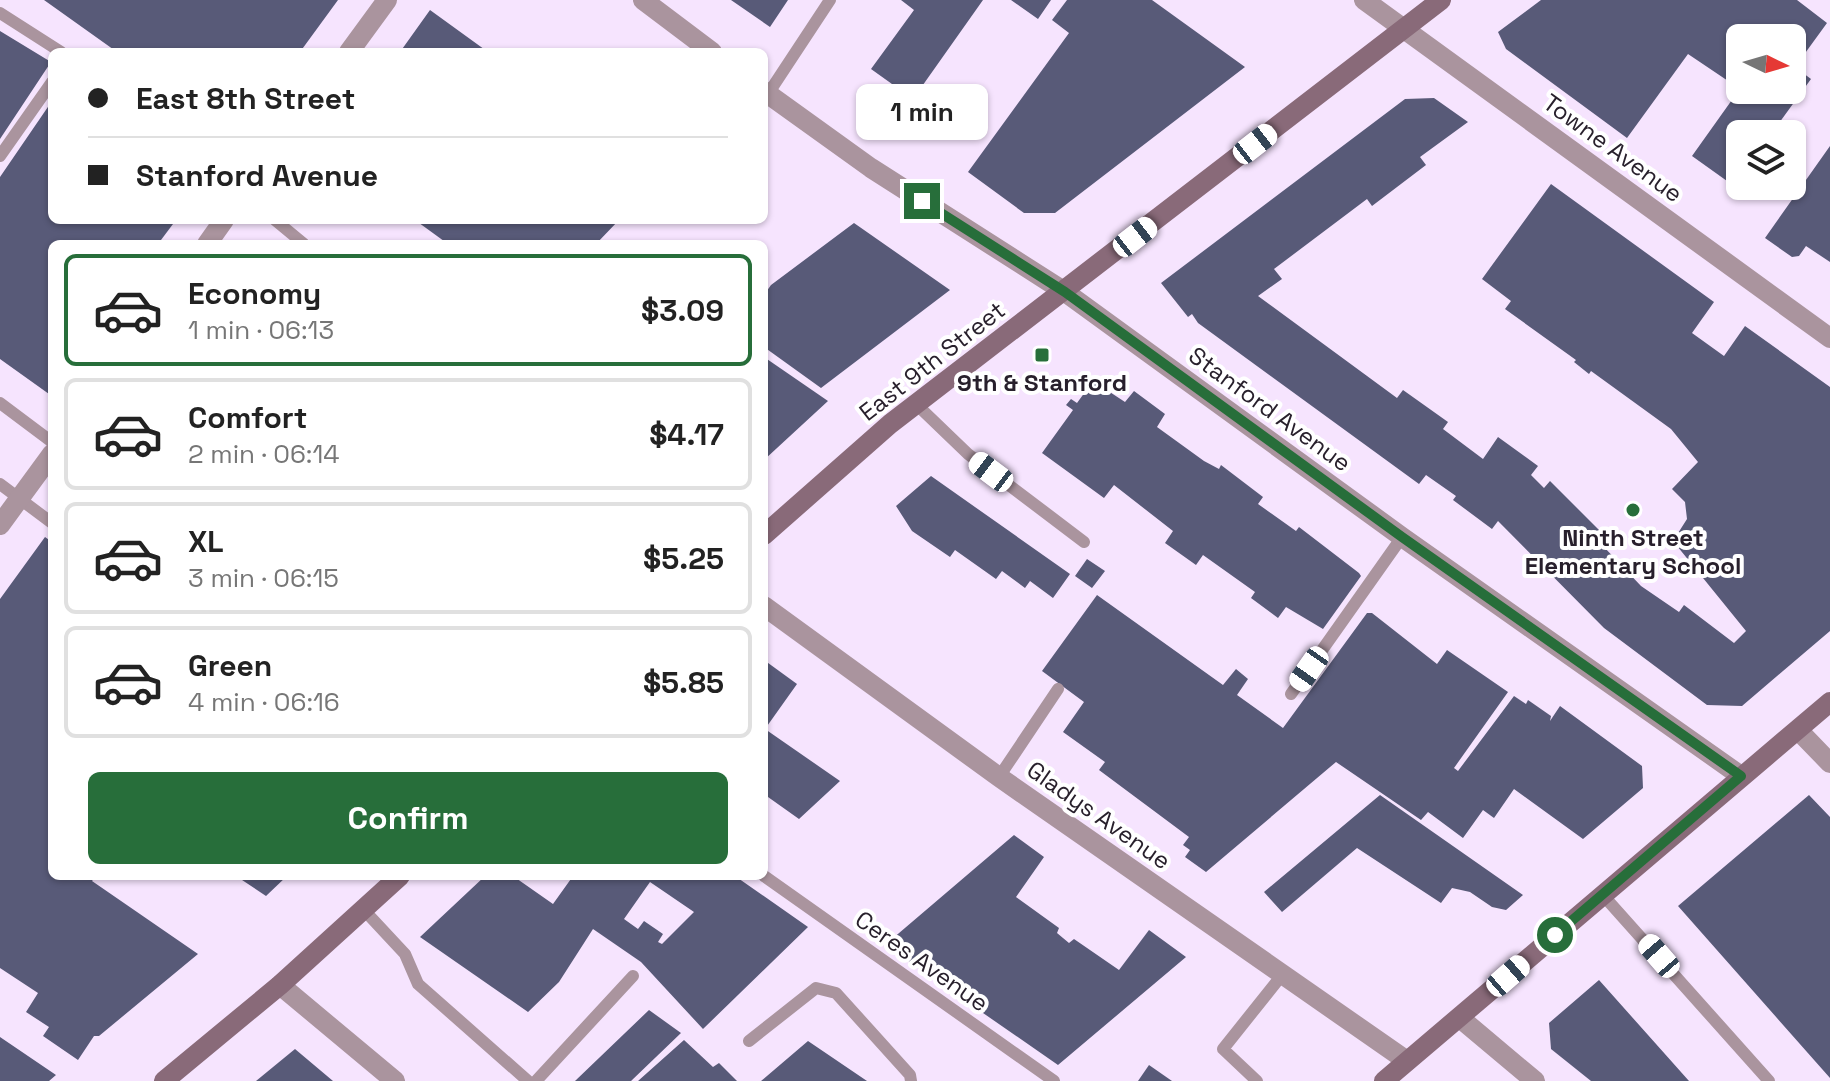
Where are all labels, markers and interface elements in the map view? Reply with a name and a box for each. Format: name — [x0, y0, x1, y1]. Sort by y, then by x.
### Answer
north arrow — [1726, 24, 1806, 104]
map controls — [1726, 24, 1806, 200]
text: East 8th Street — [136, 79, 355, 118]
callout: 1 min — [856, 85, 988, 141]
street label: Towne Avenue — [1537, 87, 1689, 209]
text: 1 min — [890, 95, 954, 129]
car — [1229, 120, 1281, 168]
button: layers — [1726, 120, 1806, 200]
text: Stanford Avenue — [136, 156, 378, 195]
route end — [904, 183, 940, 219]
car — [1109, 213, 1161, 261]
icon: car — [92, 274, 164, 346]
text: Economy — [188, 274, 321, 313]
text: $3.09 — [641, 291, 724, 330]
street label: East 9th Street — [853, 294, 1011, 428]
text: 1 min · 06:13 — [188, 313, 334, 347]
street label: Stanford Avenue — [1183, 340, 1357, 478]
marker: 9th & Stanford — [1033, 346, 1051, 364]
place label: 9th & Stanford — [957, 367, 1127, 398]
icon: car — [92, 398, 164, 470]
text: Comfort — [188, 398, 307, 437]
text: $4.17 — [649, 415, 724, 454]
text: 2 min · 06:14 — [188, 437, 340, 471]
car — [965, 448, 1017, 496]
marker: Ninth Street Elementary School — [1624, 501, 1642, 519]
icon: car — [92, 522, 164, 594]
text: XL — [188, 522, 224, 561]
place label: Ninth Street Elementary School — [1525, 522, 1741, 581]
text: $5.25 — [643, 539, 724, 578]
text: 3 min · 06:15 — [188, 561, 339, 595]
car — [1285, 642, 1333, 696]
icon: car — [92, 646, 164, 718]
text: Green — [188, 646, 272, 685]
text: $5.85 — [643, 663, 724, 702]
text: 4 min · 06:16 — [188, 685, 340, 719]
street label: Gladys Avenue — [1021, 754, 1177, 876]
button: Confirm — [88, 772, 728, 864]
street label: Ceres Avenue — [849, 904, 995, 1018]
route start — [1537, 917, 1573, 953]
car — [1634, 930, 1684, 982]
car — [1482, 951, 1534, 1001]

